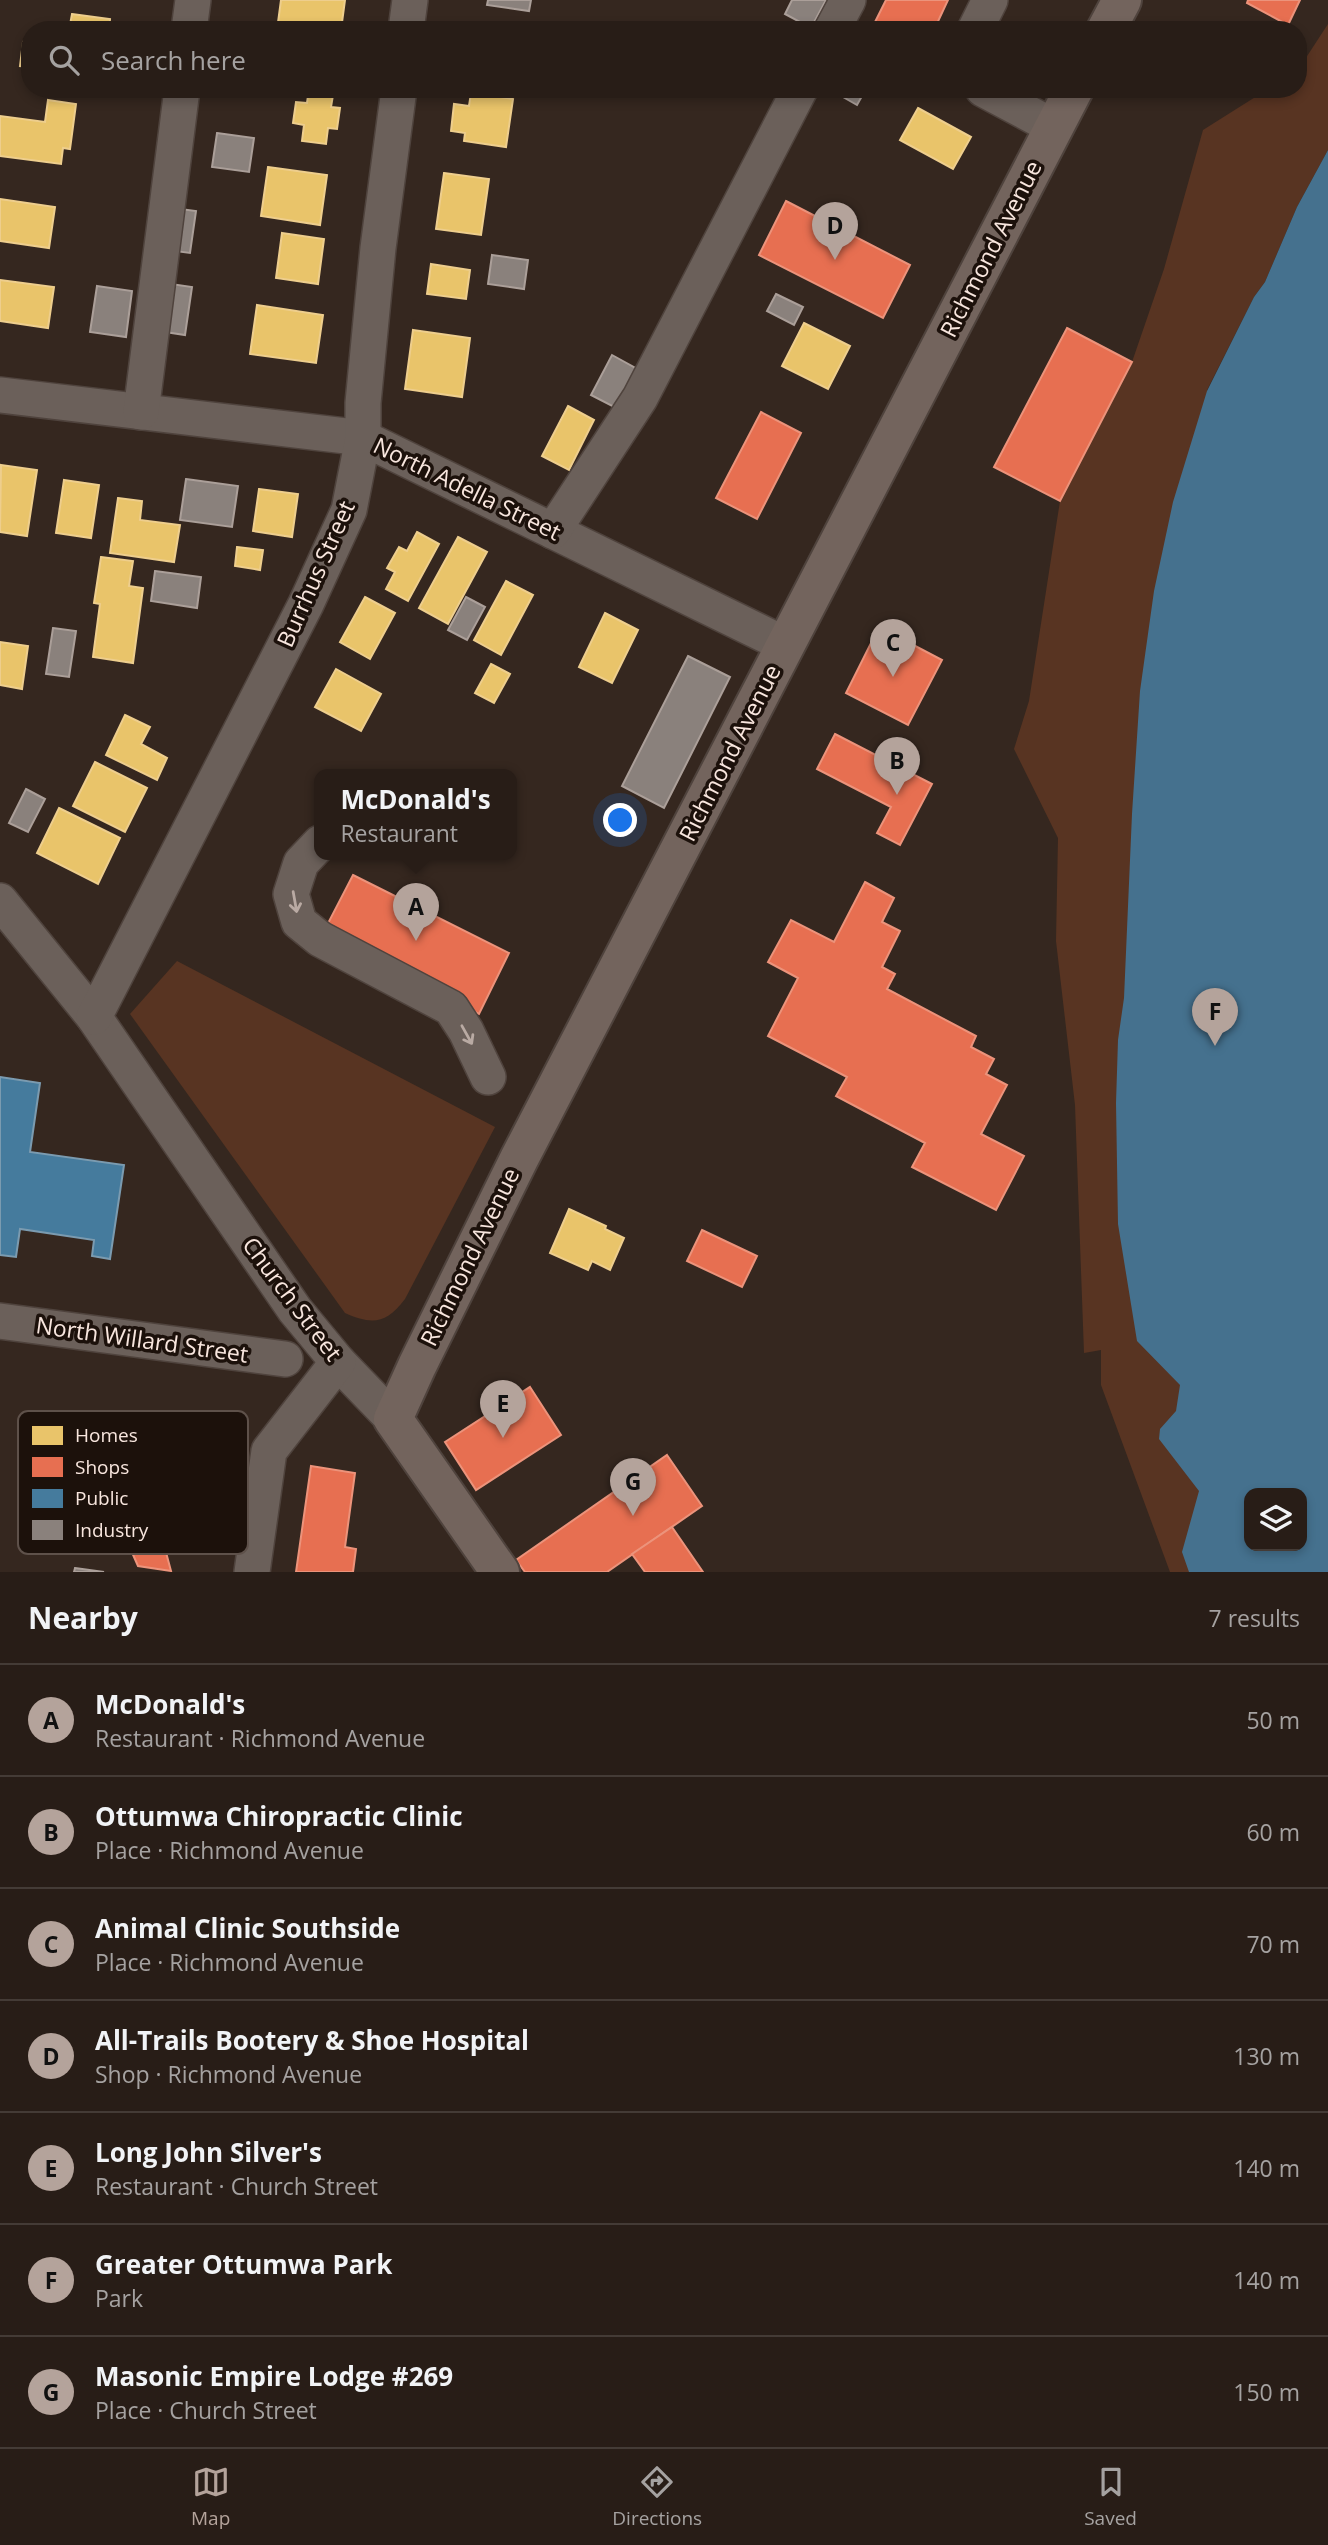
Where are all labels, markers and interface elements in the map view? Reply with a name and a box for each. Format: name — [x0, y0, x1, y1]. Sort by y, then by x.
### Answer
search box — [21, 21, 1307, 98]
icon: search — [45, 41, 83, 79]
text: Search here — [101, 42, 246, 78]
street label: Richmond Avenue — [932, 155, 1049, 342]
pin: D — [812, 202, 858, 260]
street label: North Adella Street — [368, 429, 567, 547]
street label: Burrhus Street — [269, 495, 362, 652]
pin: C — [870, 619, 916, 677]
street label: Richmond Avenue — [671, 659, 788, 846]
pin: B — [874, 737, 920, 795]
popup — [314, 769, 517, 860]
text: McDonald's — [340, 781, 491, 817]
your location — [603, 803, 637, 837]
text: Restaurant — [340, 817, 458, 849]
pin: A — [393, 883, 439, 941]
one-way arrow — [289, 890, 302, 912]
pin: F — [1192, 988, 1238, 1046]
one-way arrow — [460, 1024, 474, 1044]
street label: Richmond Avenue — [412, 1162, 526, 1351]
street label: Church Street — [236, 1230, 350, 1367]
street label: North Willard Street — [34, 1308, 250, 1370]
pin: E — [480, 1380, 526, 1438]
legend — [18, 1411, 248, 1554]
text: Homes — [75, 1422, 138, 1448]
text: Shops — [75, 1454, 129, 1480]
pin: G — [610, 1458, 656, 1516]
text: Public — [75, 1485, 128, 1511]
map controls — [1244, 1488, 1307, 1551]
button: layers — [1244, 1488, 1307, 1551]
text: Industry — [75, 1517, 149, 1543]
text: Nearby — [28, 1597, 138, 1638]
text: 7 results — [1209, 1602, 1300, 1634]
text: McDonald's — [95, 1686, 245, 1722]
text: A — [43, 1704, 59, 1736]
text: 50 m — [1246, 1704, 1300, 1736]
text: Restaurant · Richmond Avenue — [95, 1722, 425, 1754]
text: Ottumwa Chiropractic Clinic — [95, 1798, 463, 1834]
text: B — [43, 1816, 59, 1848]
text: 60 m — [1246, 1816, 1300, 1848]
text: Place · Richmond Avenue — [95, 1834, 364, 1866]
text: Animal Clinic Southside — [95, 1910, 400, 1946]
text: C — [44, 1928, 58, 1960]
text: 70 m — [1246, 1928, 1300, 1960]
text: Place · Richmond Avenue — [95, 1946, 364, 1978]
text: All-Trails Bootery & Shoe Hospital — [95, 2022, 529, 2058]
text: D — [42, 2040, 60, 2072]
text: 130 m — [1233, 2040, 1300, 2072]
text: Shop · Richmond Avenue — [95, 2058, 362, 2090]
text: Long John Silver's — [95, 2134, 322, 2170]
text: E — [45, 2152, 57, 2184]
text: 140 m — [1233, 2152, 1300, 2184]
text: Restaurant · Church Street — [95, 2170, 378, 2202]
text: Greater Ottumwa Park — [95, 2246, 392, 2282]
text: F — [45, 2264, 57, 2296]
text: 140 m — [1233, 2264, 1300, 2296]
text: Park — [95, 2282, 143, 2314]
text: Masonic Empire Lodge #269 — [95, 2358, 453, 2394]
text: G — [43, 2376, 59, 2408]
text: 150 m — [1233, 2376, 1300, 2408]
text: Place · Church Street — [95, 2394, 317, 2426]
tab: Map — [191, 2463, 230, 2531]
tab: Directions — [612, 2463, 702, 2531]
tab: Saved — [1084, 2463, 1137, 2531]

